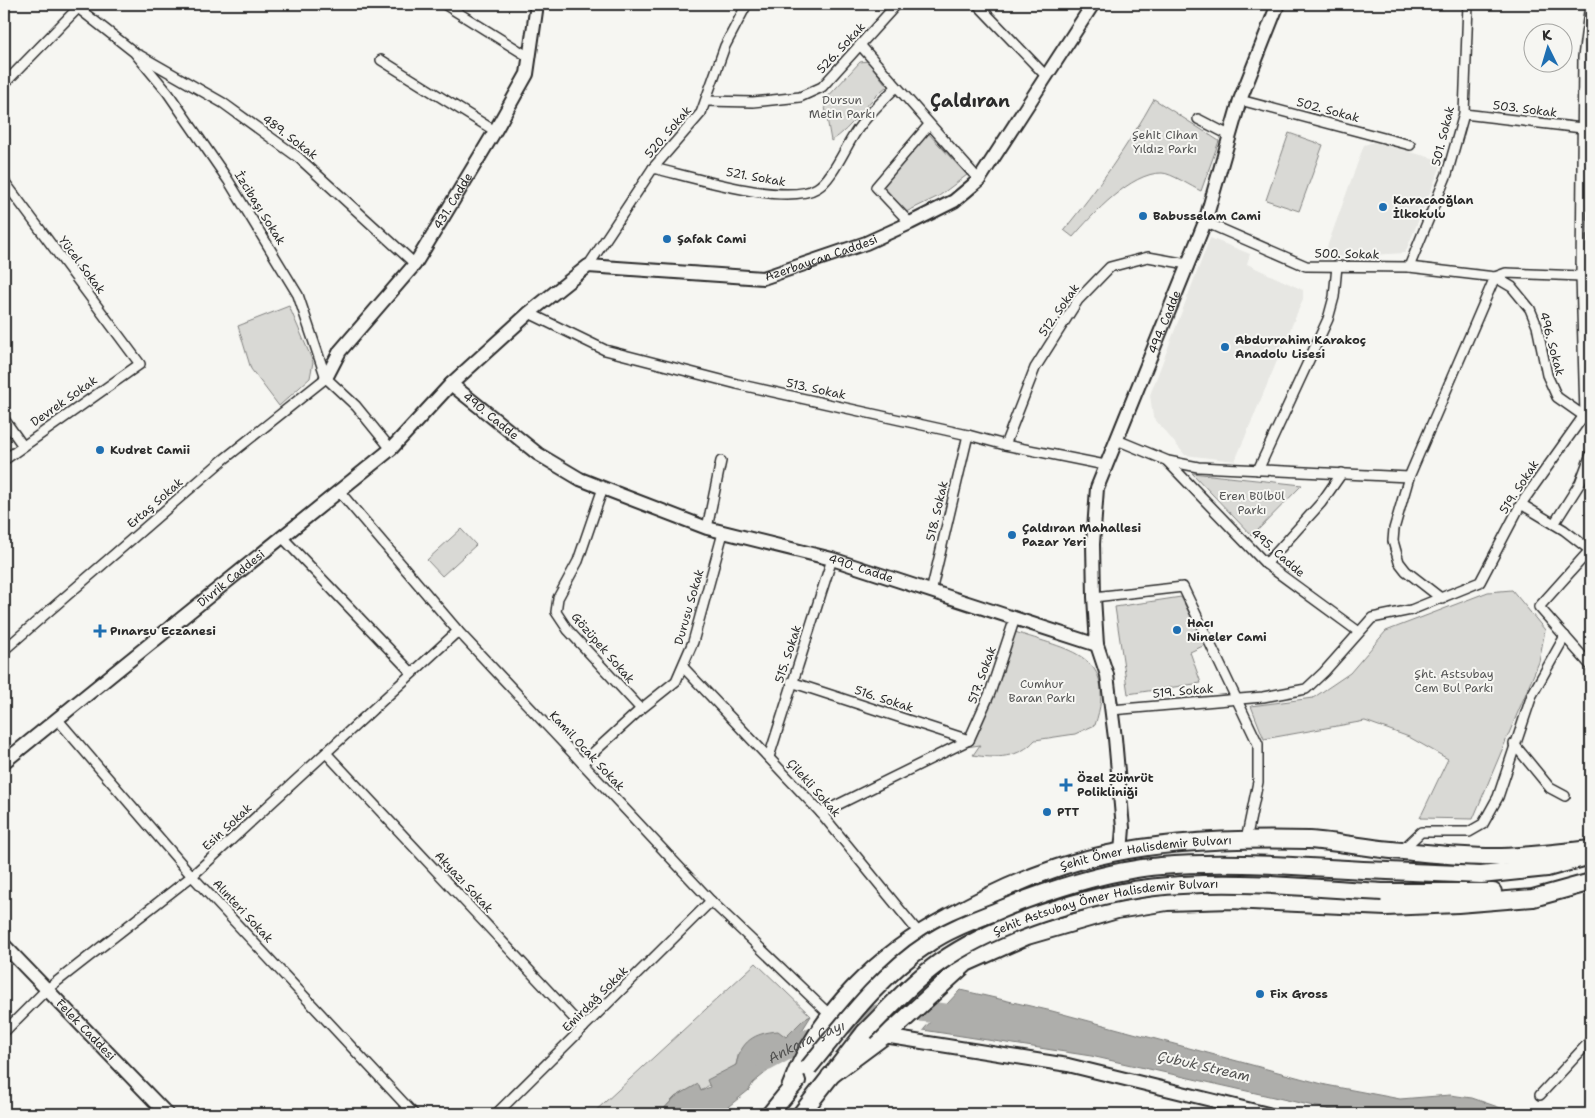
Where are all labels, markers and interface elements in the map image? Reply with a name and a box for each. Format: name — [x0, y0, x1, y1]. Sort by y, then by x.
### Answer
street label: 526. Sokak — [813, 19, 869, 77]
north arrow — [1522, 22, 1572, 72]
text: K — [1541, 26, 1553, 44]
district label: Çaldıran — [930, 89, 1010, 113]
park label: Dursun Metin Parkı — [809, 92, 875, 122]
street label: 502. Sokak — [1295, 94, 1361, 126]
street label: 503. Sokak — [1492, 97, 1558, 121]
street label: 520. Sokak — [641, 103, 695, 161]
street label: 501. Sokak — [1428, 104, 1458, 168]
street label: 489. Sokak — [259, 111, 321, 163]
park label: Şehit Cihan Yıldız Parkı — [1132, 127, 1198, 157]
street label: 521. Sokak — [725, 164, 787, 190]
street label: İzcibaşı Sokak — [231, 168, 289, 248]
street label: 431. Cadde — [430, 169, 476, 232]
place label: Karacaoğlan İlkokulu — [1393, 192, 1474, 222]
marker: Karacaoğlan İlkokulu — [1377, 201, 1389, 213]
place label: Babusselam Cami — [1153, 208, 1261, 224]
marker: Babusselam Cami — [1137, 210, 1149, 222]
place label: Şafak Cami — [677, 231, 747, 247]
street label: Azerbaycan Caddesi — [763, 231, 880, 285]
street label: Yücel Sokak — [55, 233, 109, 297]
marker: Şafak Cami — [661, 233, 673, 245]
street label: 500. Sokak — [1314, 245, 1380, 263]
street label: 512. Sokak — [1035, 280, 1083, 340]
street label: 494. Cadde — [1144, 288, 1184, 356]
street label: 496. Sokak — [1536, 310, 1568, 378]
place label: Abdurrahim Karakoç Anadolu Lisesi — [1235, 332, 1366, 362]
marker: Abdurrahim Karakoç Anadolu Lisesi — [1219, 341, 1231, 353]
street label: Devrek Sokak — [27, 372, 101, 430]
street label: 513. Sokak — [785, 375, 848, 403]
street label: 490. Cadde — [460, 389, 522, 443]
place label: Kudret Camii — [110, 442, 191, 458]
marker: Kudret Camii — [94, 444, 106, 456]
street label: 519. Sokak — [1496, 457, 1542, 517]
street label: Ertaş Sokak — [124, 474, 186, 532]
street label: 518. Sokak — [922, 479, 952, 543]
park label: Eren Bülbül Parkı — [1219, 488, 1285, 518]
place label: Çaldıran Mahallesi Pazar Yeri — [1022, 520, 1142, 550]
street label: 495. Cadde — [1248, 525, 1308, 581]
marker: Çaldıran Mahallesi Pazar Yeri — [1006, 529, 1018, 541]
street label: Divrik Caddesi — [194, 546, 268, 611]
street label: 490. Cadde — [827, 550, 896, 586]
street label: Durusu Sokak — [671, 567, 707, 647]
street label: Gözüpek Sokak — [568, 609, 638, 687]
place label: Hacı Nineler Cami — [1187, 615, 1267, 645]
place label: Pınarsu Eczanesi — [110, 623, 216, 639]
street label: 515. Sokak — [771, 623, 805, 685]
marker: Hacı Nineler Cami — [1171, 624, 1183, 636]
marker: Pınarsu Eczanesi — [94, 625, 106, 637]
street label: 517. Sokak — [964, 644, 1000, 706]
park label: Şht. Astsubay Cem Bul Parkı — [1414, 666, 1494, 696]
park label: Cumhur Baran Parkı — [1009, 676, 1075, 706]
street label: 519. Sokak — [1152, 680, 1214, 702]
street label: 516. Sokak — [852, 682, 916, 716]
street label: Kamil Ocak Sokak — [546, 708, 628, 794]
street label: Çilekli Sokak — [784, 755, 844, 821]
place label: Özel Zümrüt Polikliniği — [1077, 770, 1154, 800]
marker: Özel Zümrüt Polikliniği — [1059, 778, 1073, 792]
street label: Esin Sokak — [199, 800, 255, 854]
place label: PTT — [1057, 804, 1080, 820]
marker: PTT — [1041, 806, 1053, 818]
street label: Şehit Ömer Halisdemir Bulvarı — [1058, 832, 1232, 874]
street label: Akyazı Sokak — [431, 848, 497, 916]
street label: Alınteri Sokak — [209, 876, 277, 946]
street label: Şehit Astsubay Ömer Halisdemir Bulvarı — [990, 876, 1218, 940]
street label: Emirdağ Sokak — [559, 963, 631, 1035]
place label: Fix Gross — [1270, 986, 1328, 1002]
marker: Fix Gross — [1254, 988, 1266, 1000]
street label: Felek Caddesi — [53, 996, 119, 1064]
water label: Ankara Çayı — [764, 1016, 847, 1067]
water label: Çubuk Stream — [1156, 1047, 1252, 1085]

